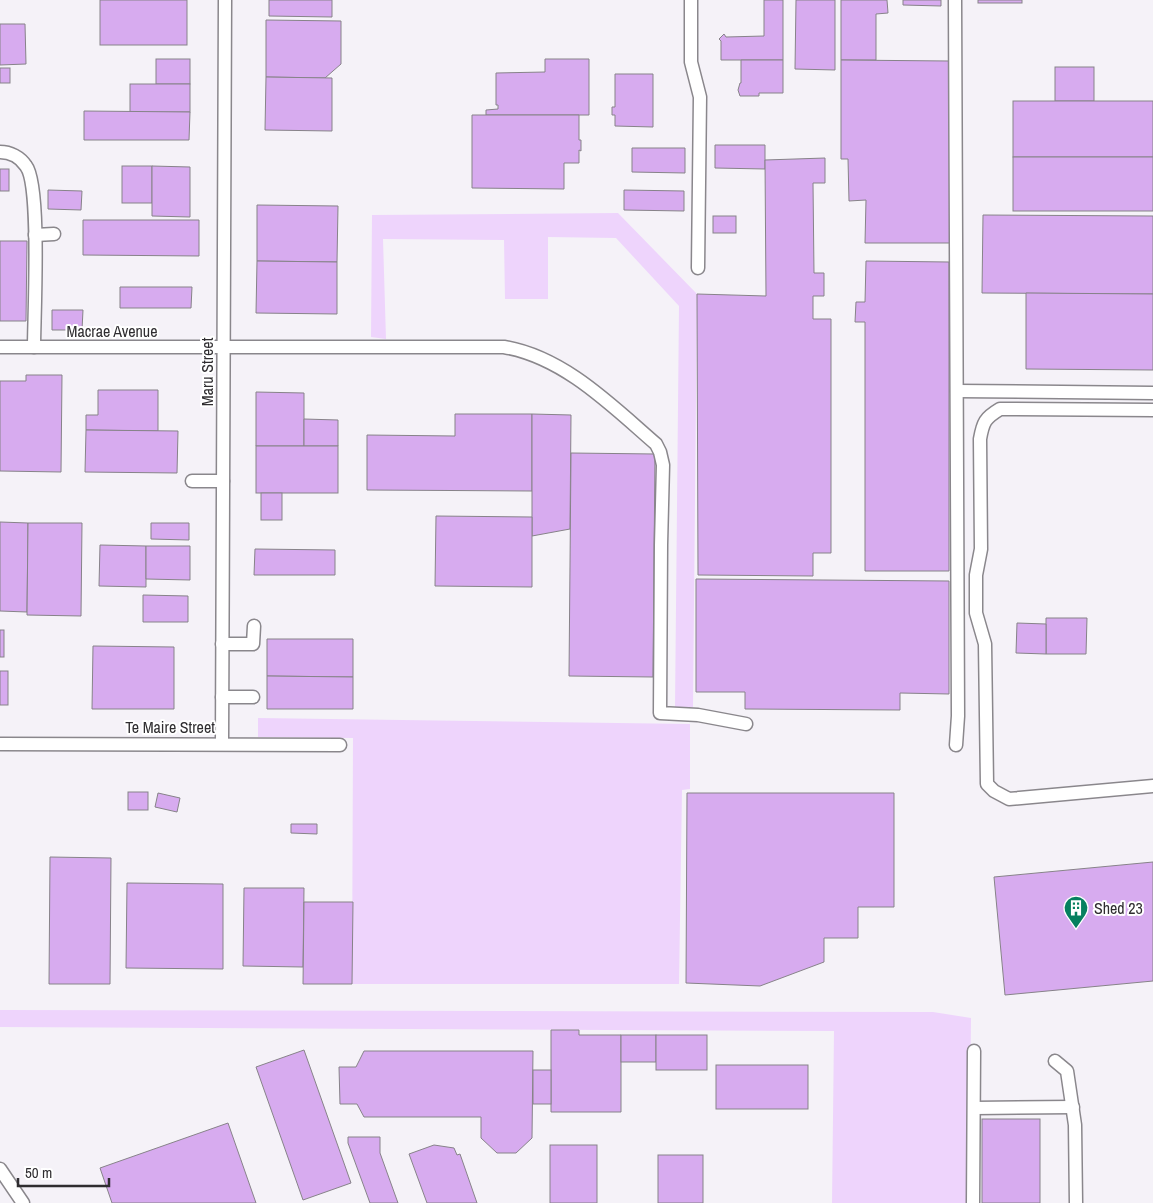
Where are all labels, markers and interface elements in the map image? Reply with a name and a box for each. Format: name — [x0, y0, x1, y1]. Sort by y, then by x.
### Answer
street label: Macrae Avenue — [67, 320, 157, 342]
street label: Maru Street — [196, 337, 218, 406]
street label: Te Maire Street — [125, 716, 215, 738]
building icon: Shed 23 — [1063, 895, 1089, 929]
place label: Shed 23 — [1094, 897, 1143, 919]
scale bar — [18, 1156, 109, 1188]
text: 50 m — [25, 1162, 52, 1183]

